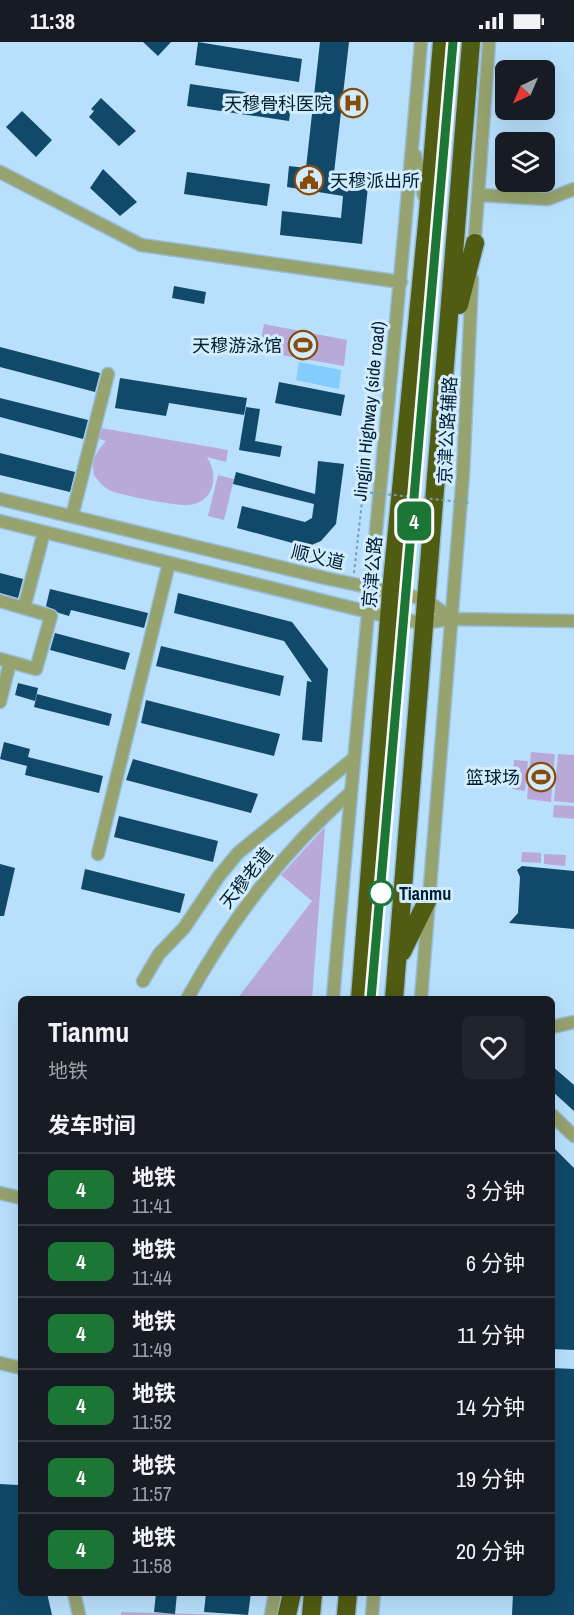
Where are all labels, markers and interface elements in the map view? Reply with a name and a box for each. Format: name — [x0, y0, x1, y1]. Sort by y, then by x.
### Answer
text: 11:38 — [30, 6, 75, 36]
north arrow — [495, 60, 555, 120]
map controls — [495, 60, 555, 192]
hospital icon: 天穆骨科医院 — [337, 87, 369, 119]
place label: 天穆骨科医院 — [224, 91, 332, 116]
button: layers — [495, 132, 555, 192]
public building icon: 天穆派出所 — [293, 164, 325, 196]
place label: 天穆派出所 — [330, 168, 420, 193]
street label: Jingjin Highway (side road) — [347, 320, 391, 502]
sports icon: 天穆游泳馆 — [287, 329, 319, 361]
place label: 天穆游泳馆 — [192, 333, 282, 358]
street label: 京津公路辅路 — [432, 375, 462, 485]
line badge: 4 — [394, 502, 434, 540]
text: 4 — [409, 507, 419, 536]
street label: 京津公路 — [356, 535, 388, 609]
street label: 顺义道 — [289, 539, 347, 575]
sports icon: 篮球场 — [525, 761, 557, 793]
place label: 篮球场 — [466, 765, 520, 790]
street label: 天穆老道 — [214, 842, 278, 914]
marker: Tianmu — [368, 880, 394, 906]
place label: Tianmu — [399, 881, 451, 906]
text: Tianmu — [48, 1013, 129, 1051]
button: heart — [462, 1016, 525, 1079]
text: 地铁 — [48, 1057, 88, 1084]
text: 发车时间 — [48, 1110, 136, 1140]
text: 地铁 — [132, 1162, 176, 1192]
text: 4 — [76, 1175, 86, 1204]
text: 3 分钟 — [466, 1176, 525, 1206]
text: 11:41 — [132, 1192, 172, 1219]
text: 地铁 — [132, 1234, 176, 1264]
text: 4 — [76, 1247, 86, 1276]
text: 6 分钟 — [466, 1248, 525, 1278]
text: 11:44 — [132, 1264, 172, 1291]
text: 地铁 — [132, 1306, 176, 1336]
text: 4 — [76, 1319, 86, 1348]
text: 11 分钟 — [457, 1320, 525, 1350]
text: 11:49 — [132, 1336, 172, 1363]
text: 地铁 — [132, 1378, 176, 1408]
text: 4 — [76, 1391, 86, 1420]
text: 14 分钟 — [456, 1392, 525, 1422]
text: 11:52 — [132, 1408, 172, 1435]
text: 地铁 — [132, 1450, 176, 1480]
text: 4 — [76, 1463, 86, 1492]
text: 19 分钟 — [456, 1464, 525, 1494]
text: 11:57 — [132, 1480, 172, 1507]
text: 地铁 — [132, 1522, 176, 1552]
text: 4 — [76, 1535, 86, 1564]
text: 20 分钟 — [456, 1536, 525, 1566]
text: 11:58 — [132, 1552, 172, 1579]

